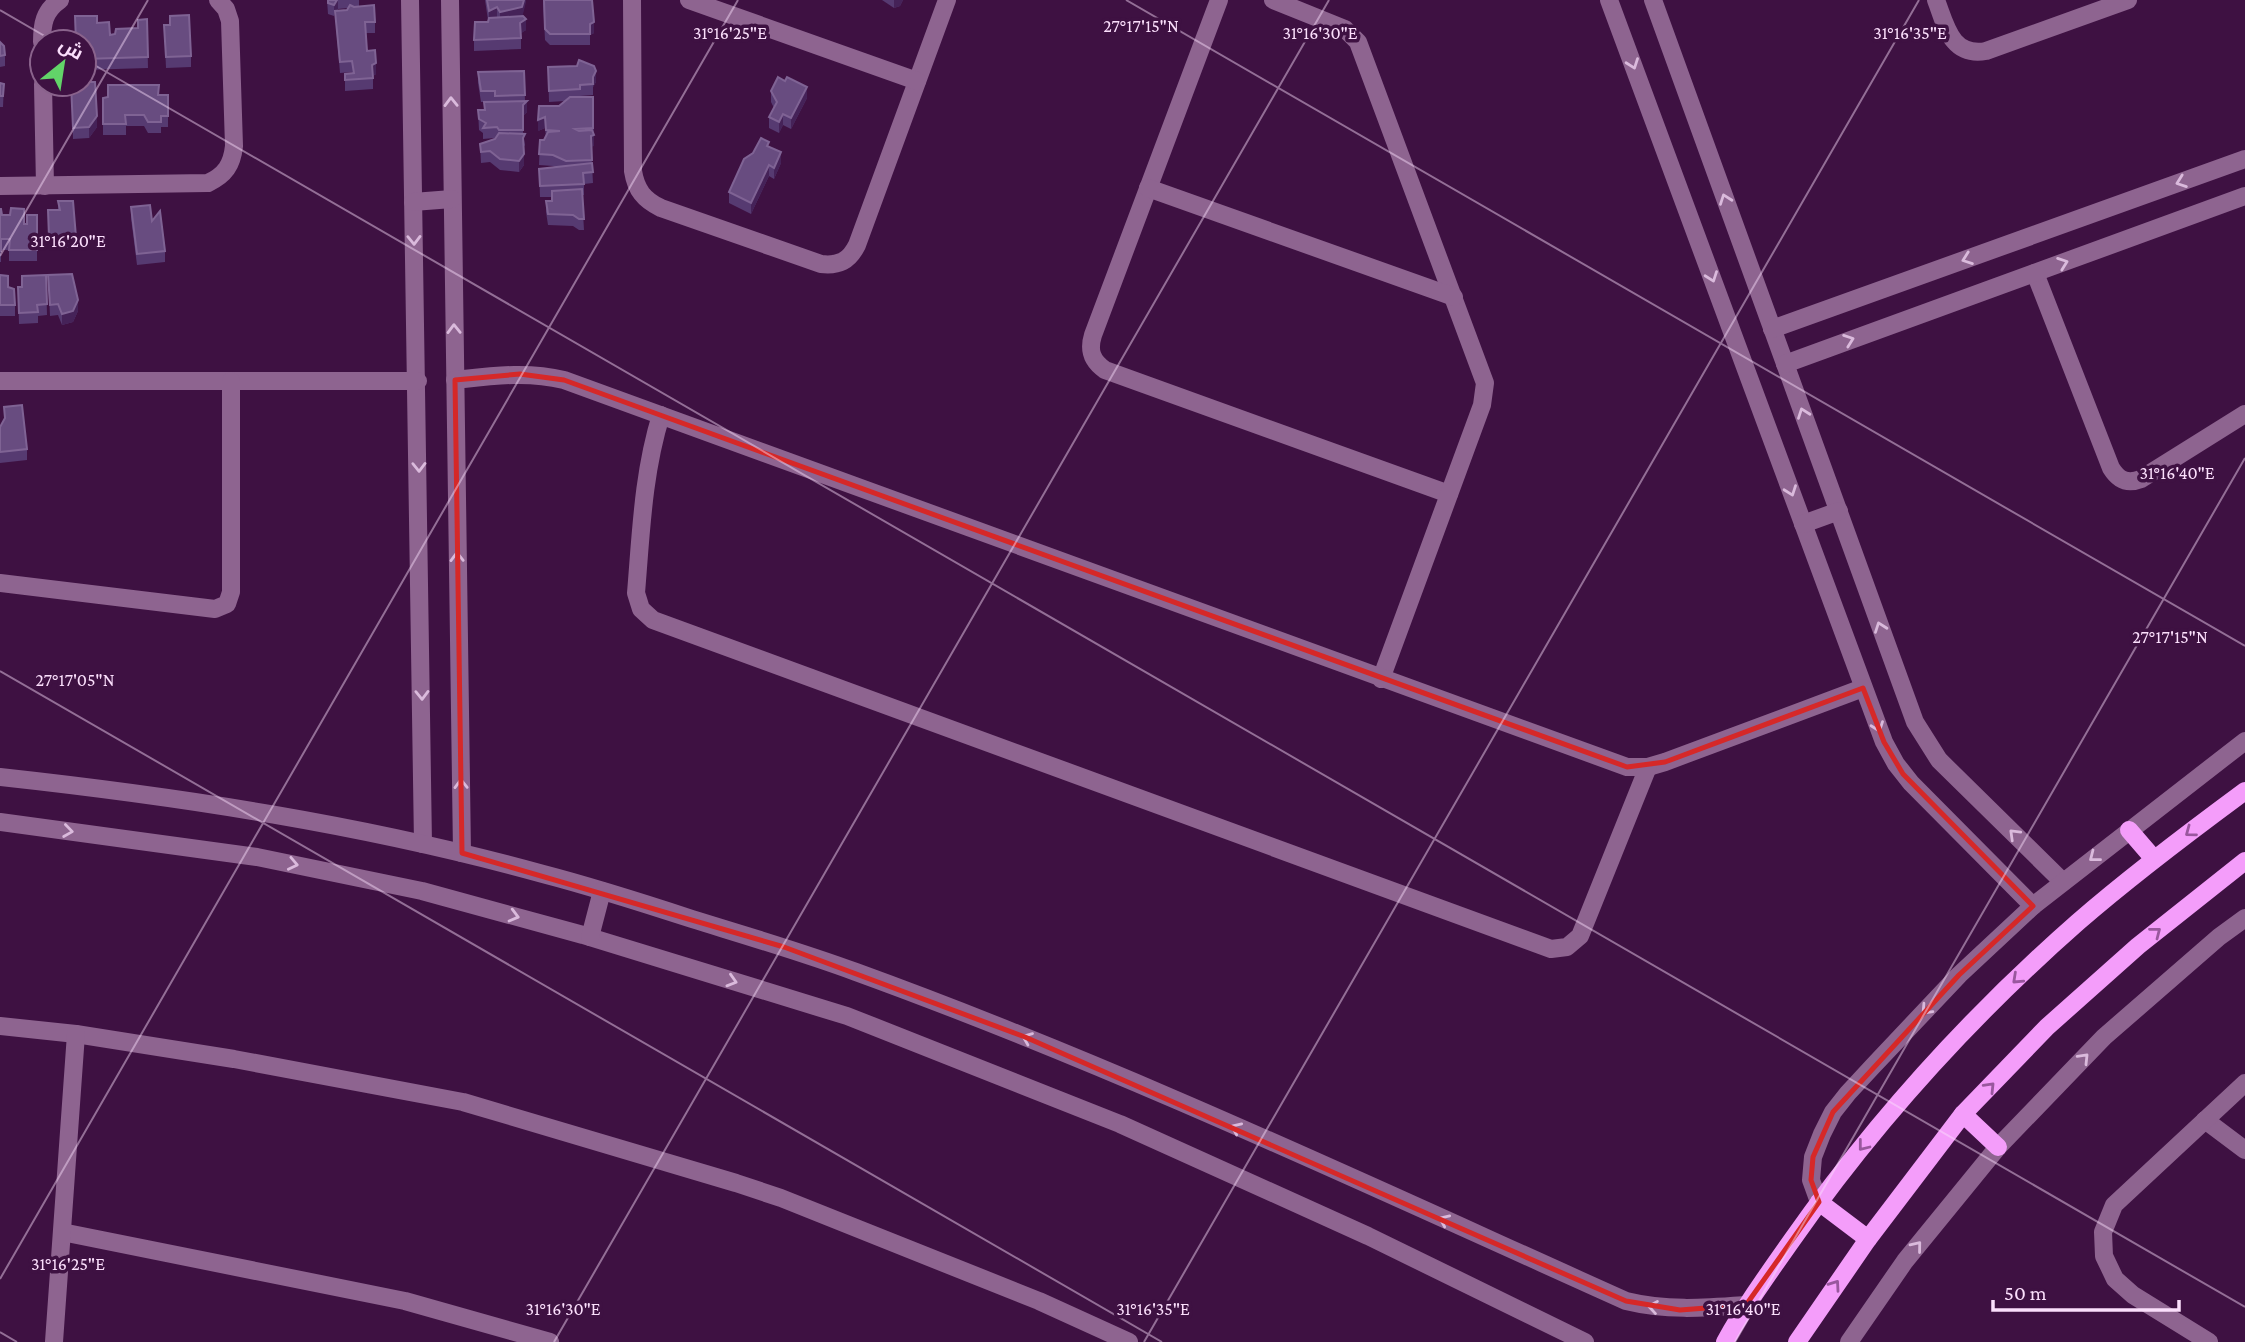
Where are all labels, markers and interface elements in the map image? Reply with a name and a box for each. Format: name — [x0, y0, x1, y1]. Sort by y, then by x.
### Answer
text: 27°17'15"N — [1103, 16, 1179, 36]
text: 31°16'25"E — [693, 23, 767, 43]
text: 31°16'30"E — [1282, 23, 1358, 43]
text: 31°16'35"E — [1873, 23, 1947, 43]
north arrow — [28, 28, 98, 98]
text: ش — [55, 34, 87, 65]
one-way arrow — [1625, 57, 1639, 69]
one-way arrow — [443, 96, 459, 107]
one-way arrow — [2175, 174, 2187, 188]
one-way arrow — [1719, 193, 1733, 205]
text: 31°16'20"E — [30, 231, 106, 251]
one-way arrow — [407, 234, 422, 245]
one-way arrow — [1961, 251, 1973, 265]
one-way arrow — [2057, 257, 2069, 271]
one-way arrow — [1704, 271, 1718, 283]
one-way arrow — [446, 324, 462, 334]
one-way arrow — [1843, 335, 1855, 349]
one-way arrow — [1797, 407, 1811, 419]
one-way arrow — [411, 462, 427, 473]
text: 31°16'40"E — [2139, 463, 2215, 483]
one-way arrow — [1782, 484, 1796, 496]
one-way arrow — [450, 551, 465, 562]
one-way arrow — [1875, 621, 1889, 633]
text: 27°17'15"N — [2132, 627, 2208, 647]
text: 27°17'05"N — [35, 670, 115, 690]
one-way arrow — [414, 690, 430, 700]
one-way arrow — [1870, 721, 1884, 733]
one-way arrow — [453, 779, 468, 790]
one-way arrow — [62, 823, 73, 838]
one-way arrow — [2186, 823, 2198, 836]
one-way arrow — [2010, 830, 2022, 842]
one-way arrow — [2090, 849, 2102, 862]
one-way arrow — [287, 856, 299, 871]
one-way arrow — [508, 908, 520, 922]
one-way arrow — [2148, 927, 2160, 940]
one-way arrow — [2012, 970, 2025, 983]
one-way arrow — [725, 973, 738, 987]
one-way arrow — [1921, 1002, 1934, 1015]
one-way arrow — [1021, 1032, 1033, 1046]
one-way arrow — [2076, 1053, 2089, 1066]
one-way arrow — [1981, 1082, 1994, 1095]
one-way arrow — [1231, 1122, 1243, 1136]
one-way arrow — [1858, 1138, 1871, 1150]
one-way arrow — [1438, 1214, 1451, 1228]
one-way arrow — [1909, 1242, 1921, 1255]
text: 31°16'25"E — [31, 1254, 105, 1274]
scale bar — [1993, 1268, 2178, 1312]
one-way arrow — [1827, 1280, 1839, 1293]
text: 50 m — [2004, 1281, 2047, 1305]
text: 31°16'30"E — [525, 1299, 601, 1319]
text: 31°16'35"E — [1116, 1299, 1190, 1319]
text: 31°16'40"E — [1705, 1299, 1781, 1319]
one-way arrow — [1647, 1300, 1659, 1315]

